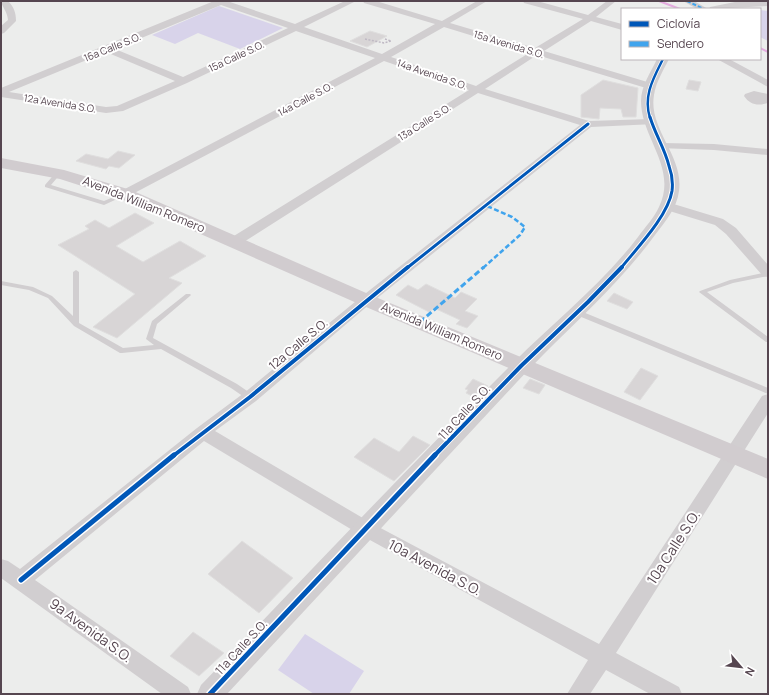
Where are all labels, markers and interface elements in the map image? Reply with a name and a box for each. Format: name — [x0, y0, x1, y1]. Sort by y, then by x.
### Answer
legend — [621, 8, 761, 60]
text: Ciclovía — [657, 15, 700, 32]
street label: 15a Avenida S.O. — [472, 27, 546, 61]
street label: 16a Calle S.O. — [81, 29, 143, 65]
text: Sendero — [657, 35, 704, 52]
street label: 15a Calle S.O. — [206, 37, 266, 75]
street label: 14a Avenida S.O. — [395, 55, 469, 93]
street label: 14a Calle S.O. — [275, 79, 335, 119]
street label: 12a Avenida S.O. — [23, 90, 97, 116]
street label: 13a Calle S.O. — [395, 100, 453, 144]
street label: Avenida William Romero — [80, 172, 208, 236]
street label: Avenida William Romero — [379, 298, 505, 364]
street label: 12a Calle S.O. — [265, 314, 331, 374]
street label: 11a Calle S.O. — [434, 381, 494, 443]
street label: 10a Calle S.O. — [642, 506, 704, 588]
street label: 10a Avenida S.O. — [385, 534, 485, 600]
street label: 9a Avenida S.O. — [46, 594, 136, 666]
street label: 11a Calle S.O. — [211, 616, 271, 678]
north arrow — [721, 647, 761, 687]
text: N — [742, 665, 759, 679]

